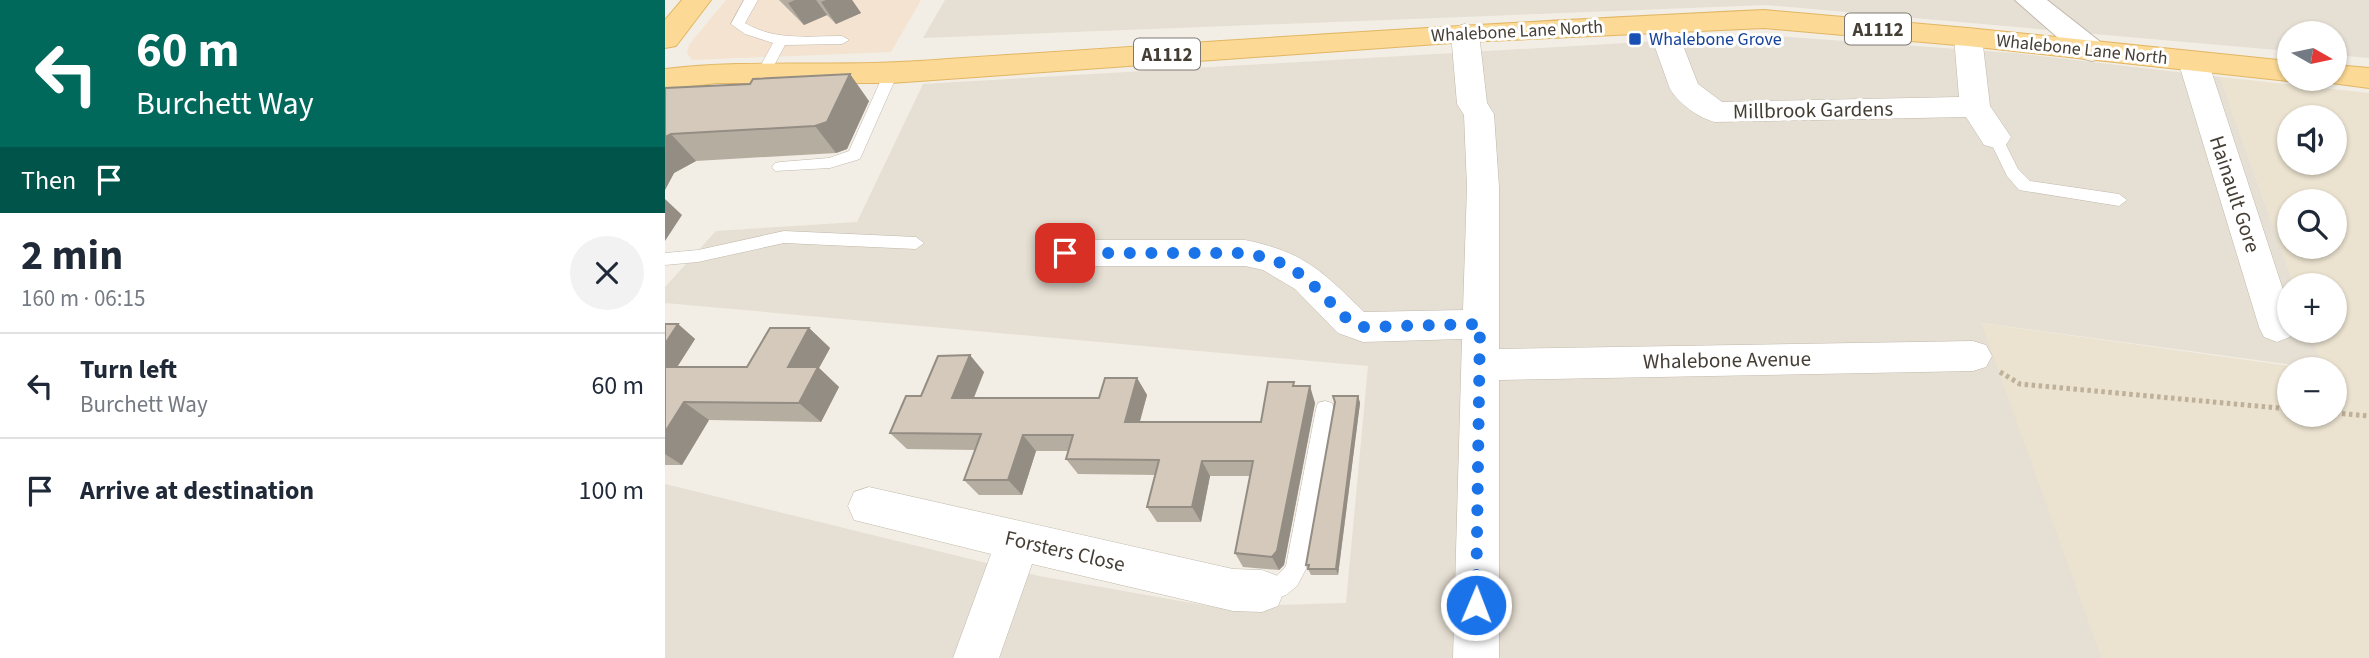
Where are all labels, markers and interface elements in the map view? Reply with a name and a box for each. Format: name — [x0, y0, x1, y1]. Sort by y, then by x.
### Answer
road number: A1112 — [1845, 14, 1911, 44]
street label: Whalebone Lane North — [1430, 15, 1604, 48]
text: 60 m — [136, 16, 240, 86]
north arrow — [2277, 21, 2347, 91]
map controls — [2277, 21, 2347, 427]
place label: Whalebone Grove — [1649, 27, 1782, 52]
icon: left — [21, 28, 112, 119]
street label: Whalebone Lane North — [1995, 28, 2169, 71]
marker: Whalebone Grove — [1627, 31, 1643, 47]
road number: A1112 — [1134, 38, 1200, 70]
text: Burchett Way — [136, 81, 314, 127]
street label: Millbrook Gardens — [1733, 94, 1894, 126]
button: sound — [2277, 105, 2347, 175]
street label: Hainault Gore — [2202, 132, 2268, 256]
icon: arrive — [90, 161, 128, 199]
text: Then — [21, 162, 76, 199]
button: search — [2277, 189, 2347, 259]
pin — [1035, 223, 1095, 283]
text: 2 min — [21, 226, 123, 286]
icon: arrive — [1046, 234, 1084, 272]
button: close — [570, 236, 644, 310]
button: + — [2277, 273, 2347, 343]
text: 160 m · 06:15 — [21, 282, 145, 315]
street label: Whalebone Avenue — [1643, 344, 1811, 376]
text: Turn left — [80, 351, 177, 388]
button: − — [2277, 357, 2347, 427]
icon: left — [21, 367, 59, 405]
text: 60 m — [591, 367, 644, 404]
text: Burchett Way — [80, 388, 208, 421]
icon: arrive — [21, 472, 59, 510]
text: Arrive at destination — [80, 472, 314, 509]
text: 100 m — [578, 472, 644, 509]
street label: Forsters Close — [1002, 523, 1128, 579]
position arrow — [1439, 568, 1513, 642]

